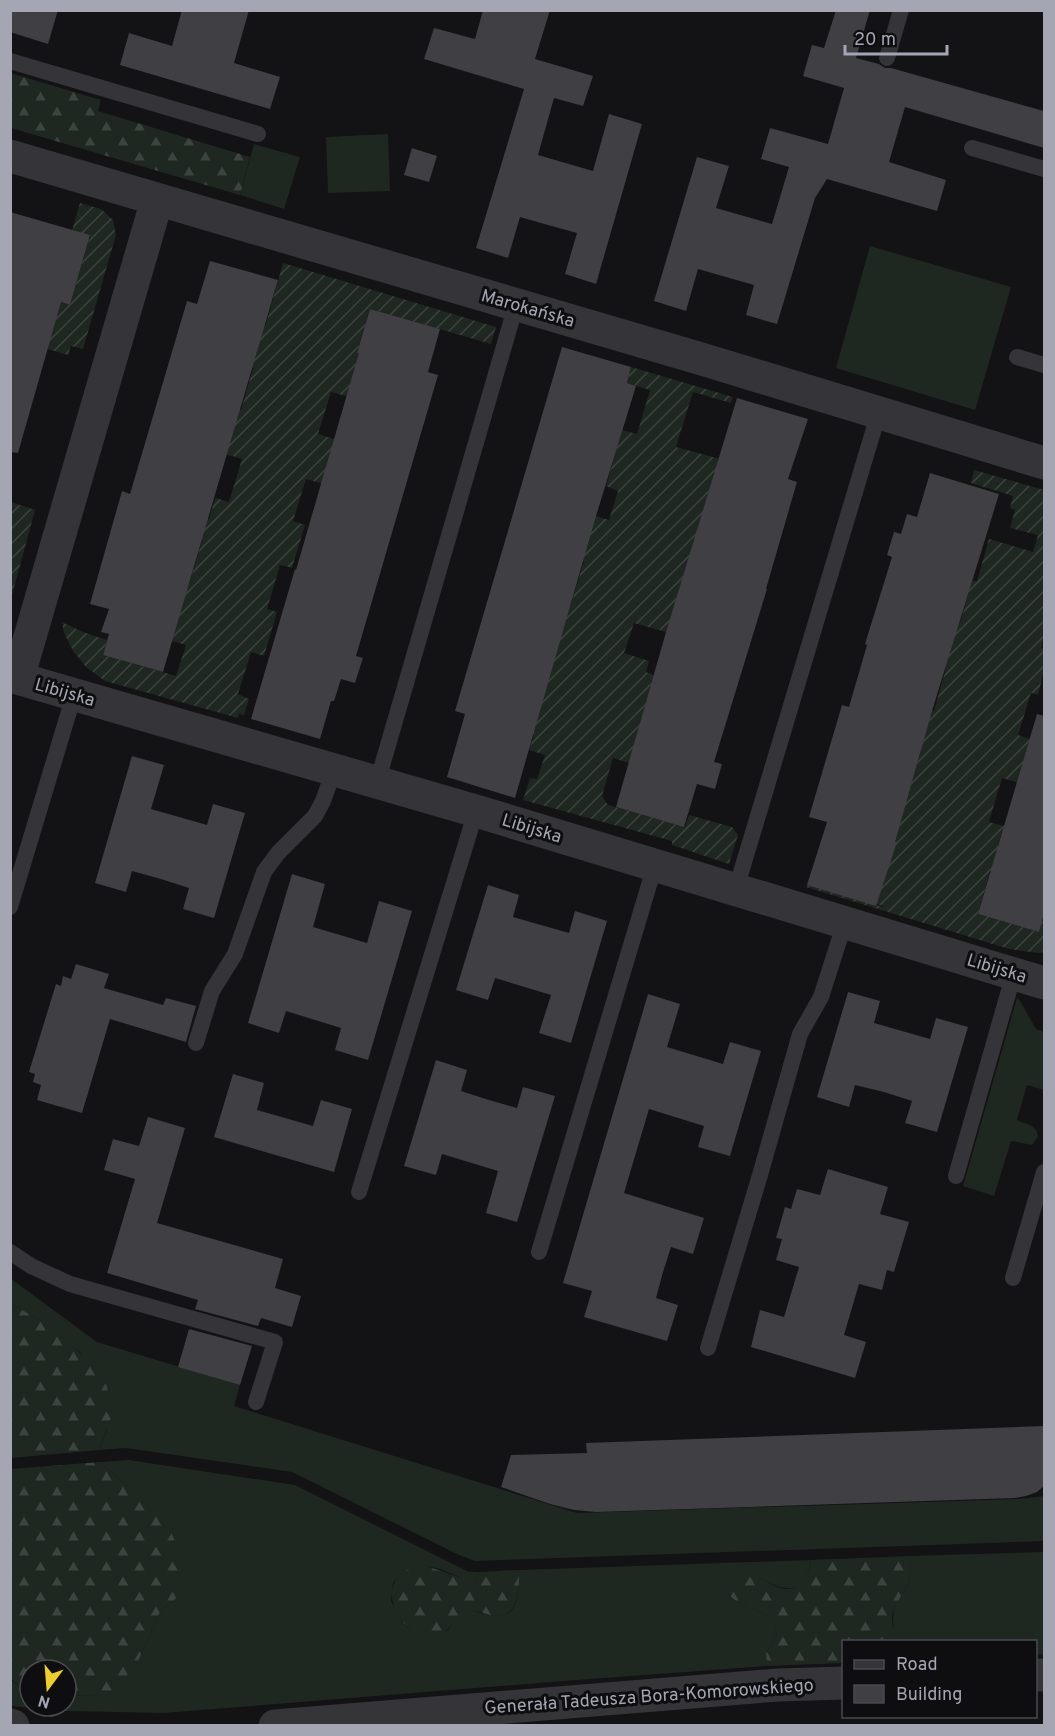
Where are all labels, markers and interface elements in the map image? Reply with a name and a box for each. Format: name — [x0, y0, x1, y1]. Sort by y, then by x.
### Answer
scale bar — [845, 18, 947, 56]
text: 20 m — [854, 29, 896, 52]
street label: Marokańska — [478, 285, 577, 334]
street label: Libijska — [32, 674, 97, 713]
street label: Libijska — [499, 809, 564, 849]
street label: Libijska — [964, 949, 1029, 989]
legend — [842, 1640, 1037, 1718]
text: Road — [896, 1654, 938, 1677]
north arrow — [18, 1658, 78, 1718]
street label: Generała Tadeusza Bora-Komorowskiego — [484, 1675, 815, 1720]
text: Building — [896, 1684, 962, 1707]
text: N — [36, 1689, 53, 1712]

